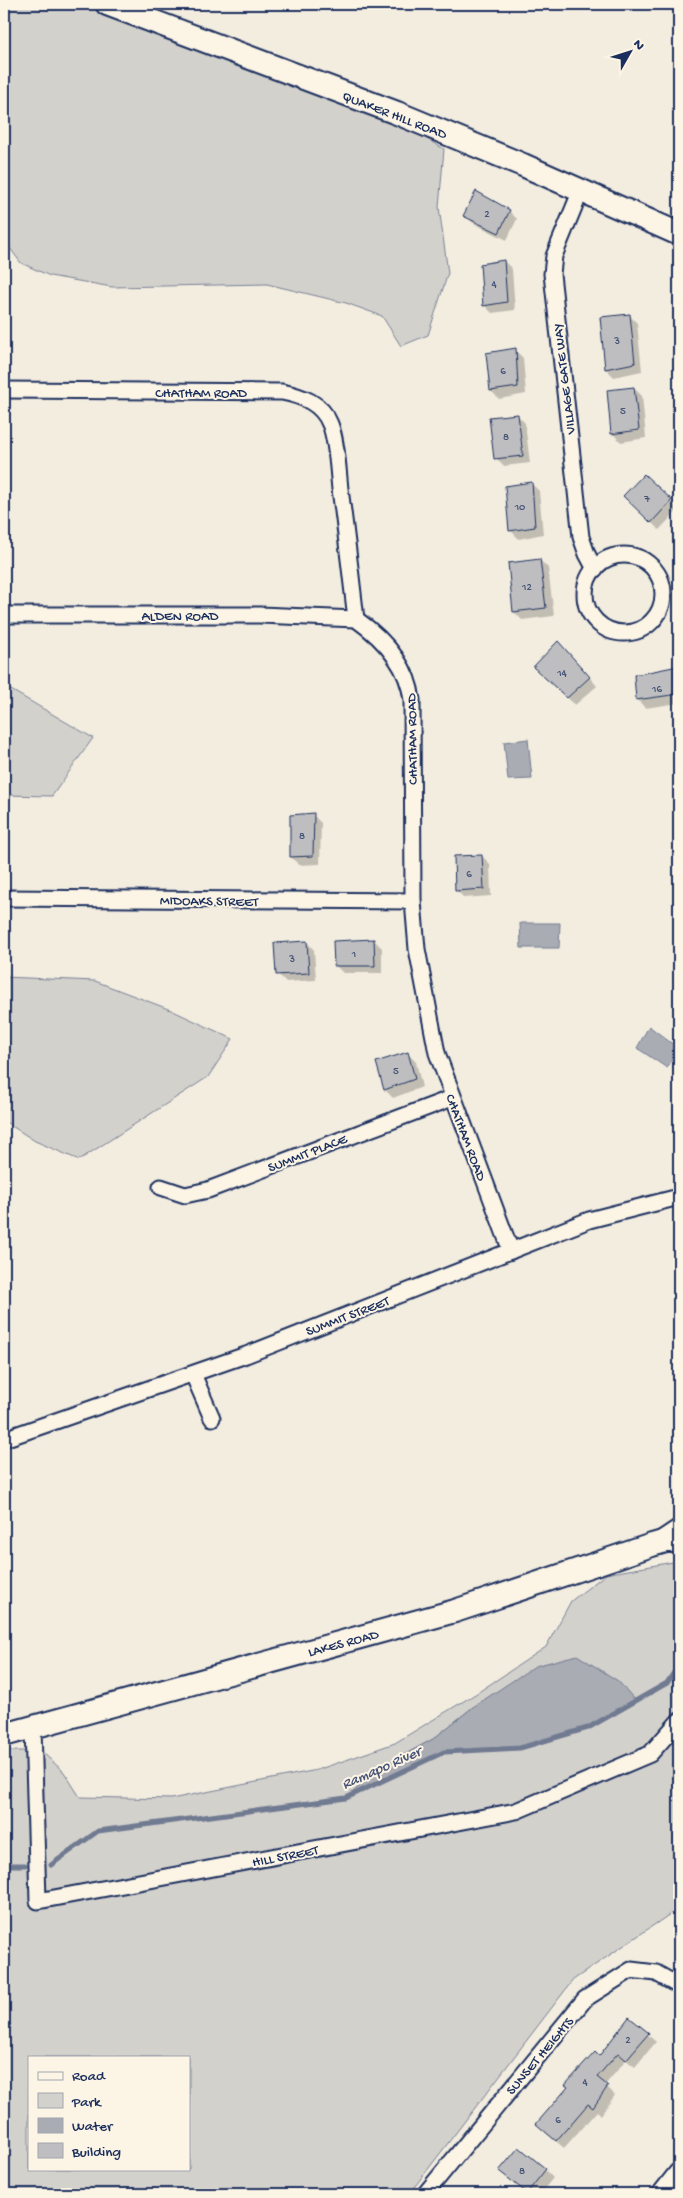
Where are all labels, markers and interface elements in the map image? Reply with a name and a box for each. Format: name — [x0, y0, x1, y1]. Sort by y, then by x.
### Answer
north arrow — [606, 28, 656, 78]
text: N — [629, 36, 648, 54]
street label: QUAKER HILL ROAD — [339, 89, 450, 144]
house number: 2 — [484, 209, 490, 221]
house number: 4 — [491, 279, 497, 291]
street label: VILLAGE GATE WAY — [550, 322, 581, 436]
house number: 3 — [613, 336, 620, 348]
house number: 6 — [500, 366, 506, 378]
street label: CHATHAM ROAD — [155, 386, 248, 403]
house number: 5 — [620, 406, 626, 418]
house number: 8 — [503, 432, 509, 444]
house number: 7 — [643, 494, 650, 506]
house number: 10 — [514, 502, 525, 514]
house number: 12 — [521, 582, 533, 594]
street label: ALDEN ROAD — [142, 609, 219, 626]
house number: 14 — [556, 668, 568, 680]
house number: 16 — [651, 684, 662, 696]
street label: CHATHAM ROAD — [404, 692, 423, 785]
house number: 8 — [299, 831, 305, 843]
house number: 6 — [466, 869, 472, 881]
street label: MIDOAKS STREET — [160, 893, 259, 912]
house number: 1 — [351, 949, 356, 961]
house number: 3 — [288, 954, 295, 966]
house number: 5 — [393, 1066, 399, 1078]
street label: CHATHAM ROAD — [440, 1092, 489, 1185]
street label: SUMMIT PLACE — [266, 1131, 351, 1177]
street label: SUMMIT STREET — [304, 1293, 393, 1341]
street label: LAKES ROAD — [306, 1627, 382, 1662]
water label: Ramapo River — [339, 1742, 427, 1794]
street label: HILL STREET — [251, 1843, 321, 1872]
street label: SUNSET HEIGHTS — [503, 2014, 579, 2099]
house number: 2 — [625, 2035, 631, 2047]
legend — [28, 2056, 190, 2170]
text: Road — [72, 2068, 106, 2086]
house number: 4 — [582, 2077, 588, 2089]
text: Park — [71, 2094, 102, 2112]
house number: 6 — [555, 2115, 561, 2127]
text: Water — [72, 2118, 114, 2136]
text: Building — [71, 2144, 121, 2162]
house number: 8 — [519, 2166, 525, 2178]

